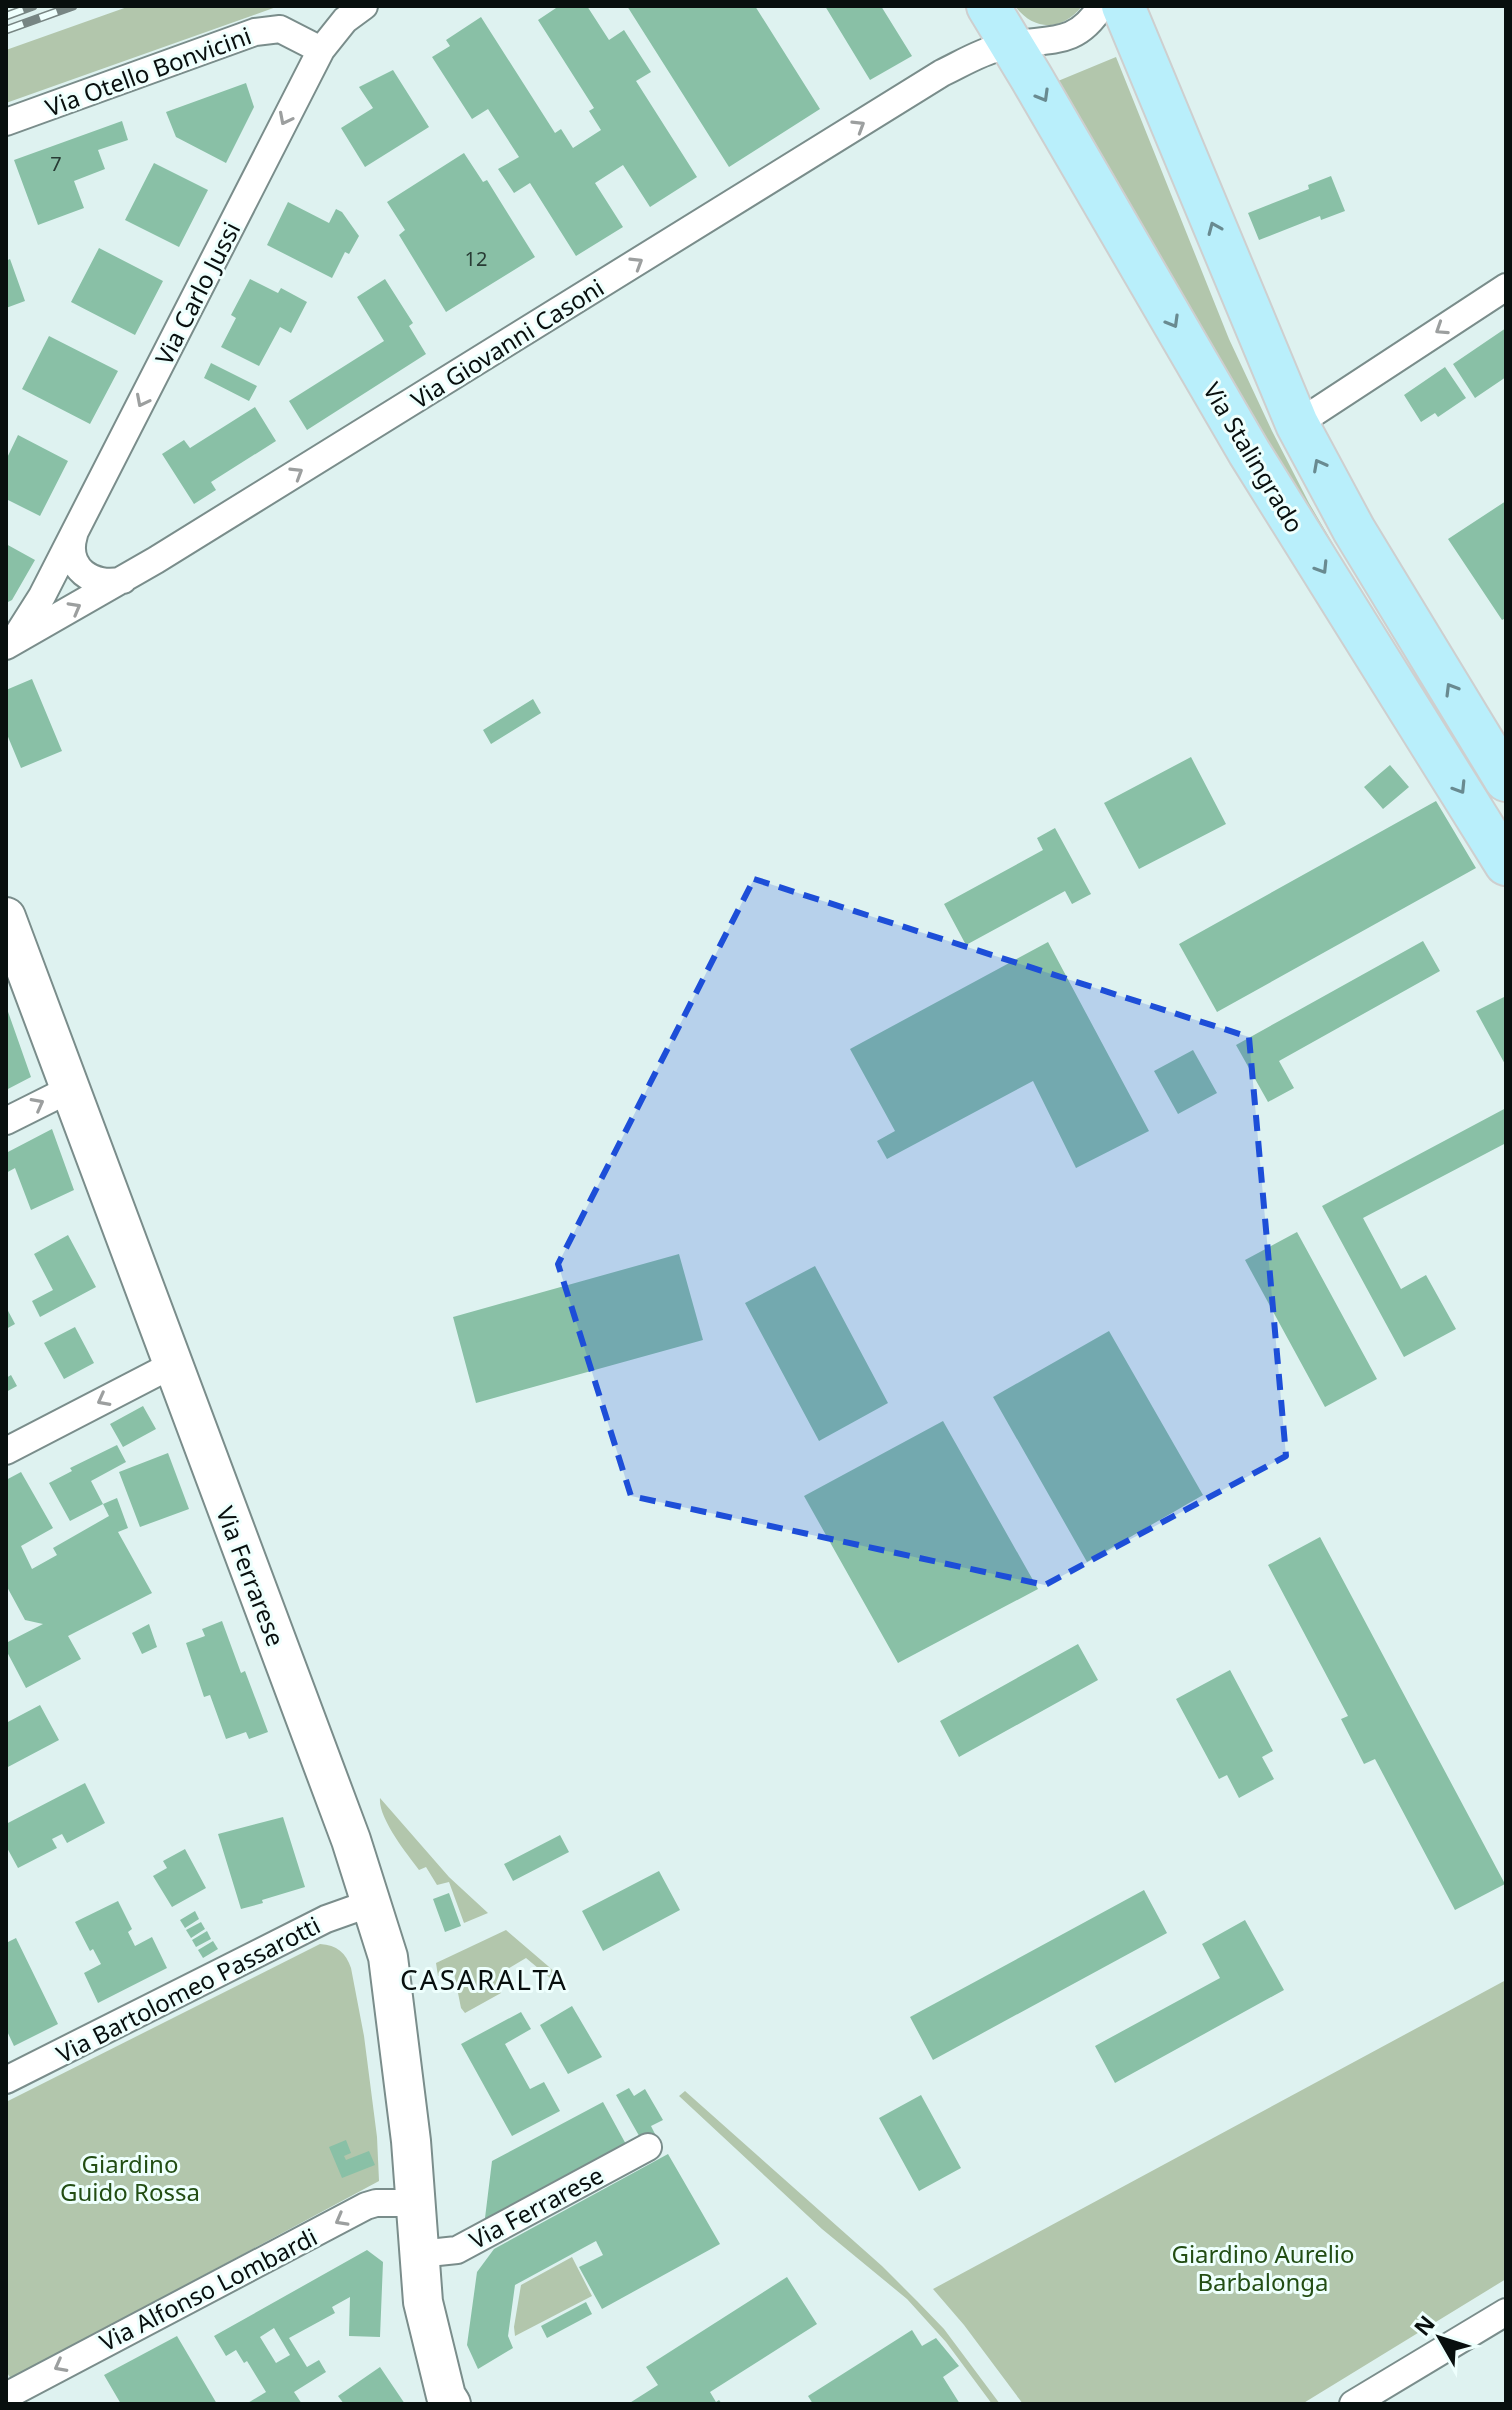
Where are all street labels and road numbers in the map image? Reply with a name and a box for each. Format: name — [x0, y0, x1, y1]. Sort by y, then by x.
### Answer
street label: Via Otello Bonvicini — [41, 18, 255, 124]
street label: Via Carlo Jussi — [147, 216, 247, 370]
street label: Via Giovanni Casoni — [404, 270, 610, 416]
street label: Via Stalingrado — [1196, 376, 1312, 538]
street label: Via Ferrarese — [209, 1501, 293, 1651]
street label: Via Bartolomeo Passarotti — [50, 1908, 326, 2070]
street label: Via Ferrarese — [463, 2158, 609, 2256]
street label: Via Alfonso Lombardi — [94, 2220, 322, 2358]

